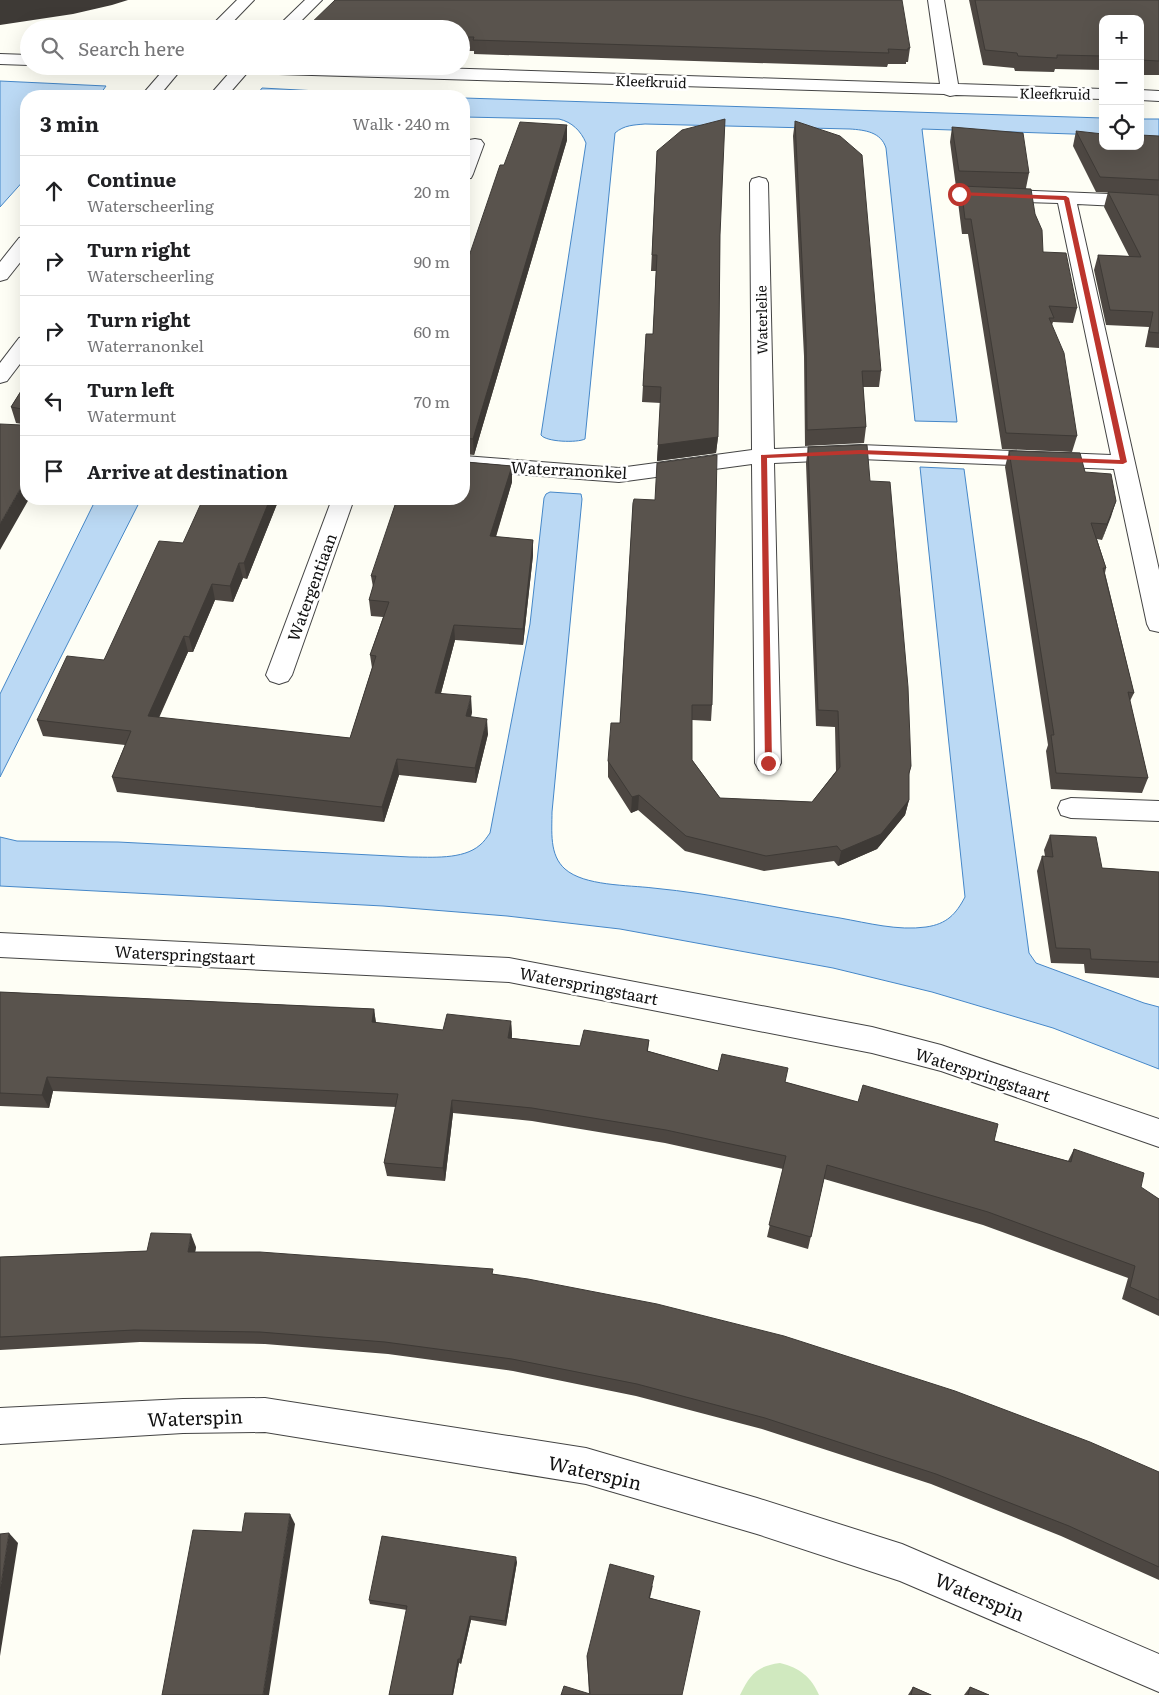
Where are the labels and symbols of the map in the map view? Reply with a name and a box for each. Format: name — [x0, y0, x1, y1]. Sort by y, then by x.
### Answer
street label: Kleefkruid — [615, 70, 688, 92]
street label: Kleefkruid — [1019, 82, 1091, 104]
route start — [948, 183, 971, 206]
street label: Waterlelie — [750, 285, 772, 355]
street label: Waterranonkel — [510, 454, 628, 484]
street label: Watergentiaan — [280, 529, 342, 645]
route end — [757, 752, 780, 775]
street label: Waterspringstaart — [114, 938, 257, 970]
street label: Waterspringstaart — [517, 960, 661, 1010]
street label: Waterspringstaart — [912, 1041, 1054, 1107]
street label: Waterspin — [147, 1401, 243, 1433]
street label: Waterspin — [545, 1448, 645, 1496]
street label: Waterspin — [931, 1564, 1029, 1628]

